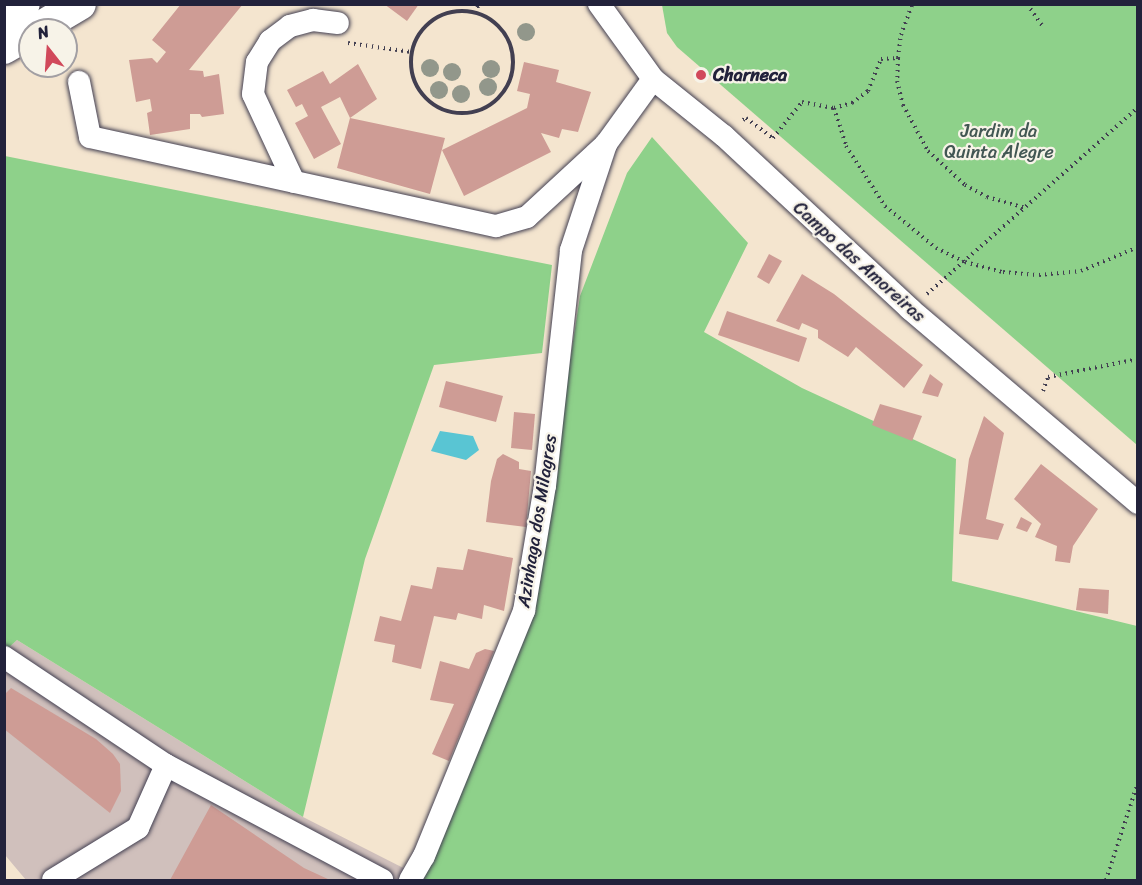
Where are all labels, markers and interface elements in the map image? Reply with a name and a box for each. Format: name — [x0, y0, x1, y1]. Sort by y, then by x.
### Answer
text: N — [34, 17, 53, 48]
north arrow — [18, 18, 78, 78]
place label: Charneca — [713, 64, 787, 86]
marker: Charneca — [694, 68, 708, 82]
park label: Jardim da Quinta Alegre — [944, 121, 1054, 164]
street label: Campo das Amoreiras — [789, 197, 929, 327]
street label: Azinhaga dos Milagres — [513, 433, 561, 609]

